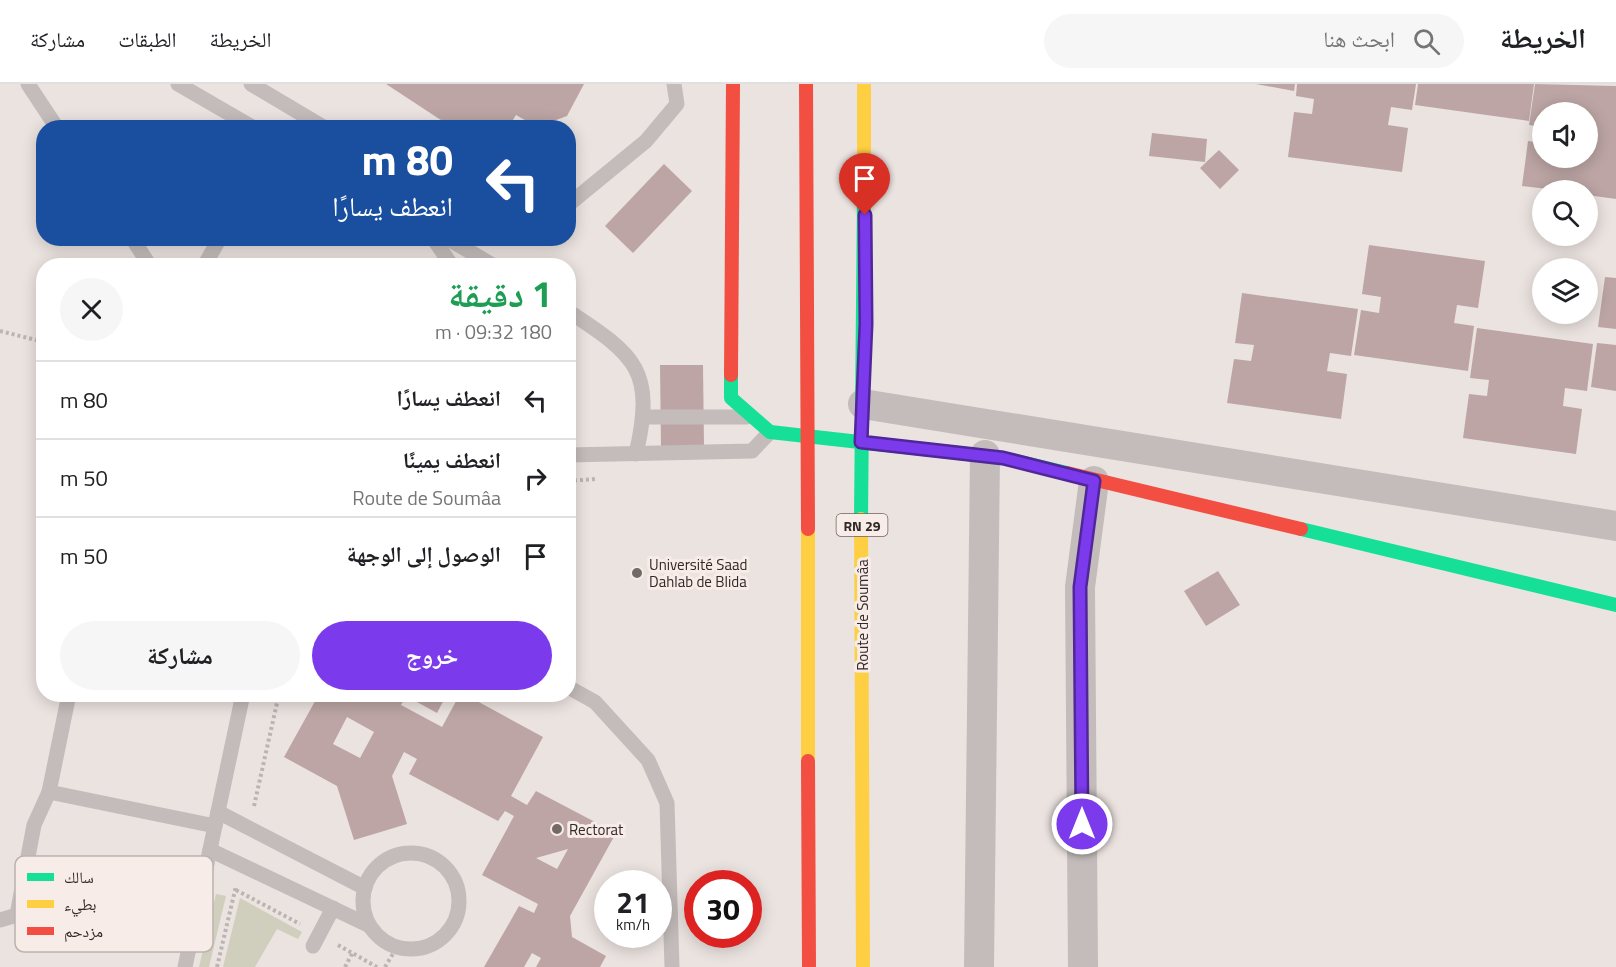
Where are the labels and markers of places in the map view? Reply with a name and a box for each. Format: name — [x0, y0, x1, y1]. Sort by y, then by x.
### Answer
pin — [839, 153, 890, 215]
place label: Université Saad Dahlab de Blida — [649, 553, 747, 593]
marker: Université Saad Dahlab de Blida — [630, 566, 644, 580]
place label: Rectorat — [569, 818, 624, 841]
marker: Rectorat — [550, 822, 564, 836]

